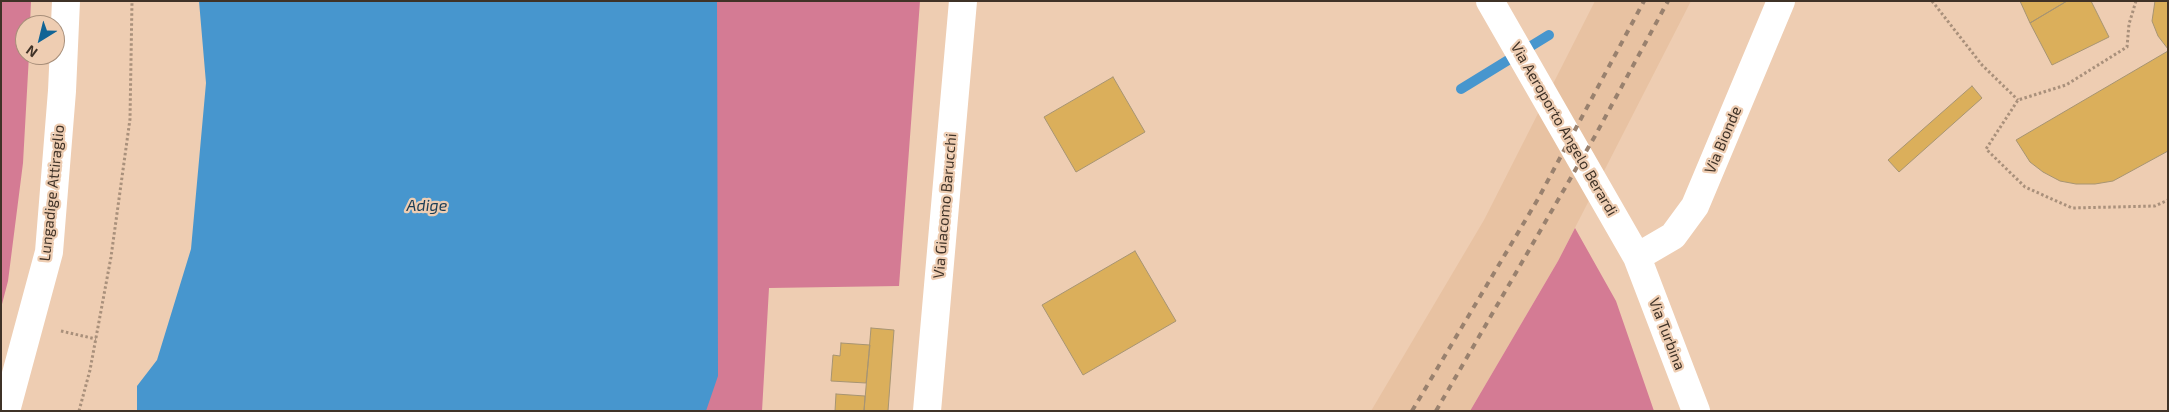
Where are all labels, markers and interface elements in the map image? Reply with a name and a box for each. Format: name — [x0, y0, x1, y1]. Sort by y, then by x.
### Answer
north arrow — [15, 15, 65, 65]
street label: Via Aeroporto Angelo Berardi — [1507, 39, 1621, 219]
text: N — [22, 42, 41, 62]
street label: Via Bionde — [1701, 104, 1745, 176]
street label: Lungadige Attiraglio — [36, 124, 68, 262]
street label: Via Giacomo Barucchi — [930, 133, 960, 279]
water label: Adige — [407, 196, 447, 216]
street label: Via Turbina — [1645, 295, 1689, 373]

